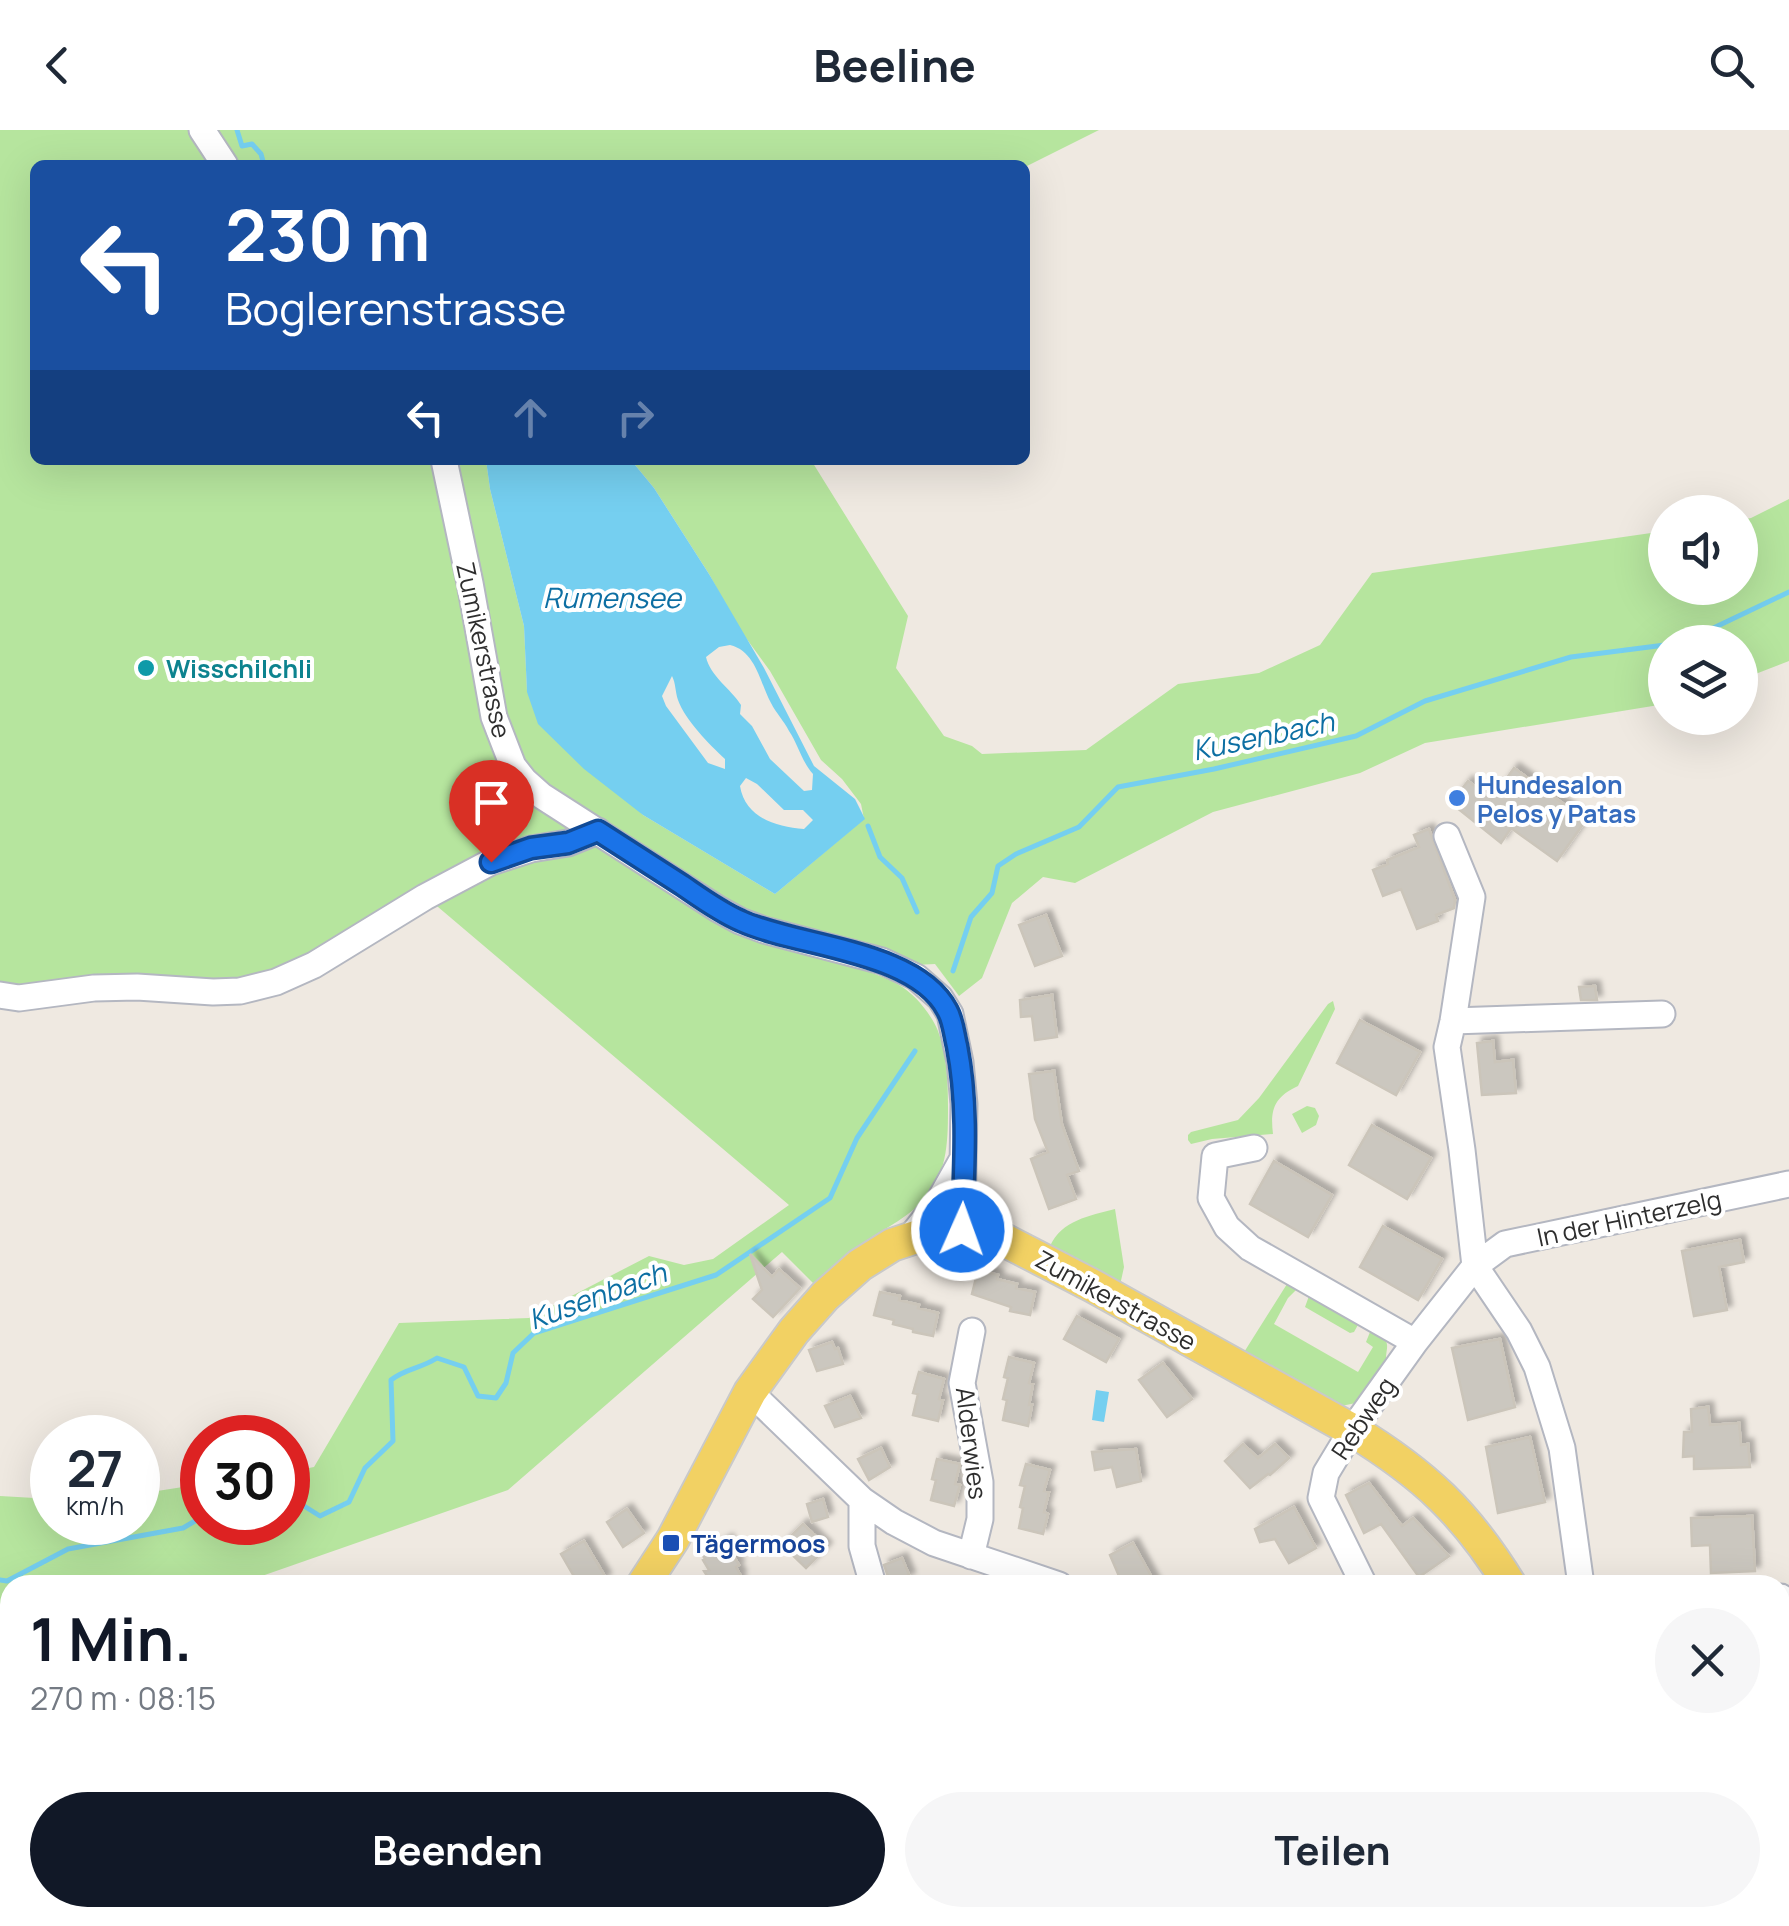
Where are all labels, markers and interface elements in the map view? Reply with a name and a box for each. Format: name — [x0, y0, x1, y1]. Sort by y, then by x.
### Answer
text: Beeline — [813, 34, 976, 96]
icon: back — [30, 38, 85, 93]
icon: search — [1704, 38, 1759, 93]
text: 230 m — [225, 186, 430, 282]
icon: left — [60, 200, 190, 330]
text: Boglerenstrasse — [225, 277, 566, 339]
icon: left — [398, 390, 453, 445]
icon: ahead — [503, 390, 558, 445]
icon: right — [608, 390, 663, 445]
map controls — [1648, 495, 1758, 735]
button: sound — [1648, 495, 1758, 605]
street label: Zumikerstrasse — [448, 559, 520, 741]
water label: Rumensee — [543, 578, 683, 616]
button: layers — [1648, 625, 1758, 735]
place label: Wisschilchli — [166, 651, 312, 686]
marker: Wisschilchli — [135, 657, 157, 679]
water label: Kusenbach — [1189, 701, 1339, 769]
pin — [449, 760, 534, 863]
place label: Hundesalon Pelos y Patas — [1477, 767, 1636, 831]
icon: arrive — [464, 775, 519, 830]
marker: Hundesalon Pelos y Patas — [1446, 787, 1468, 809]
position arrow — [910, 1178, 1014, 1282]
street label: In der Hinterzelg — [1534, 1181, 1724, 1255]
street label: Zumikerstrasse — [1029, 1241, 1203, 1359]
water label: Kusenbach — [523, 1252, 672, 1337]
street label: Rebweg — [1323, 1370, 1403, 1466]
street label: Alderwies — [948, 1385, 996, 1501]
speed limit sign: 30 — [180, 1415, 310, 1545]
text: 27 — [67, 1434, 123, 1502]
text: km/h — [66, 1488, 124, 1523]
place label: Tägermoos — [691, 1526, 826, 1561]
marker: Tägermoos — [660, 1532, 682, 1554]
text: 1 Min. — [30, 1597, 192, 1679]
button: close — [1655, 1608, 1760, 1713]
text: 270 m · 08:15 — [30, 1676, 216, 1720]
button: Beenden — [30, 1792, 885, 1907]
button: Teilen — [905, 1792, 1760, 1907]

